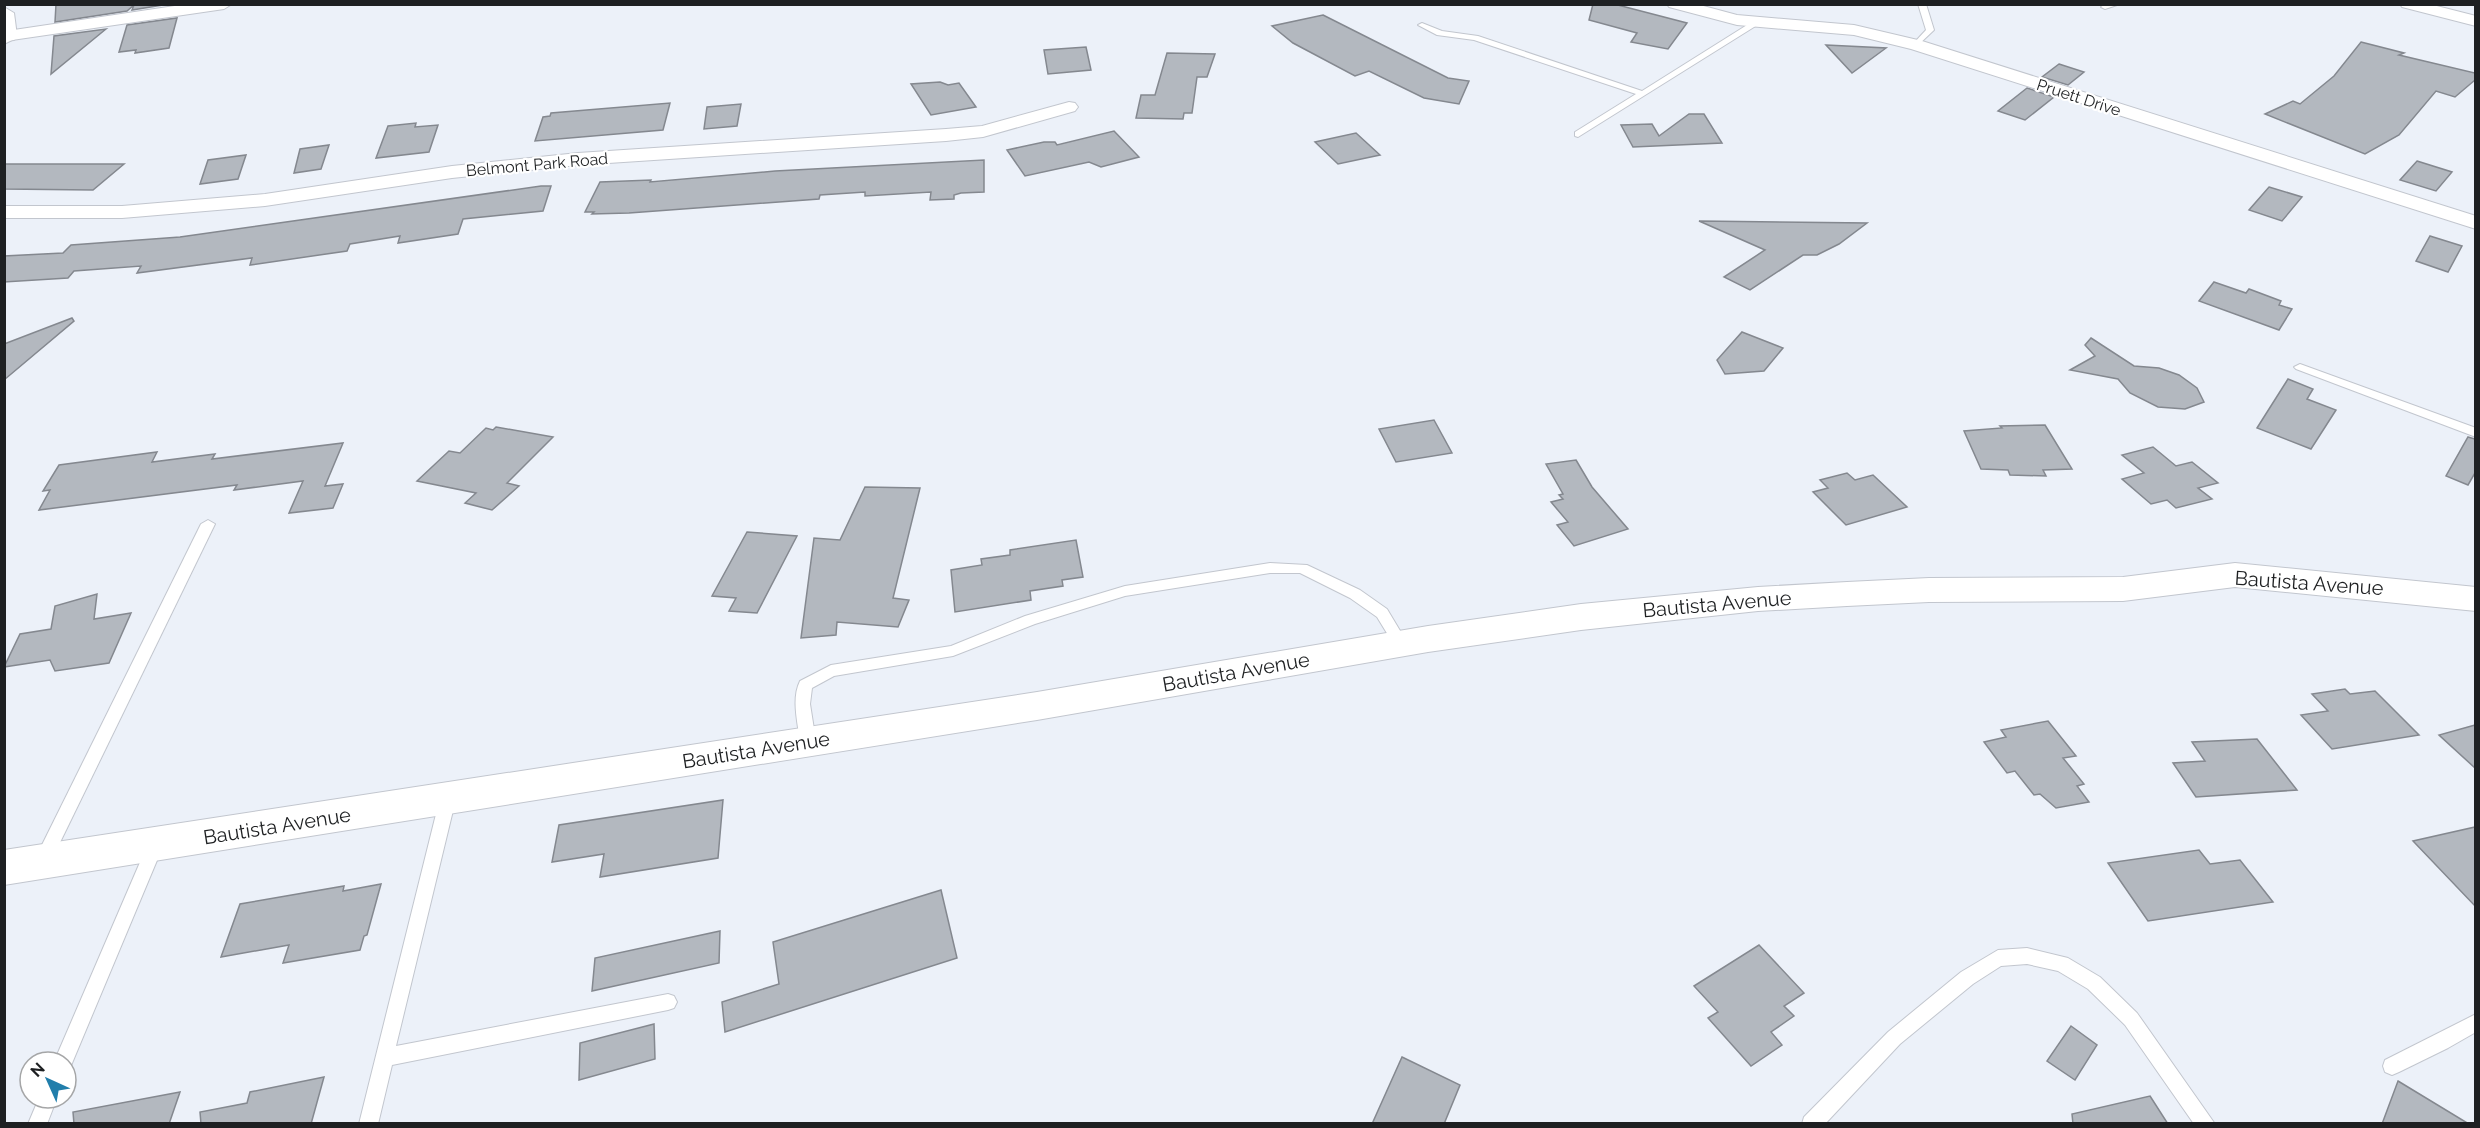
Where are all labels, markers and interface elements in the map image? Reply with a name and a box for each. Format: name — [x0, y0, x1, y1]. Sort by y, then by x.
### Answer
street label: Pruett Drive — [2034, 75, 2123, 120]
street label: Belmont Park Road — [465, 149, 609, 180]
street label: Bautista Avenue — [2234, 566, 2384, 600]
street label: Bautista Avenue — [1642, 586, 1793, 622]
street label: Bautista Avenue — [1161, 647, 1312, 697]
street label: Bautista Avenue — [680, 726, 832, 774]
street label: Bautista Avenue — [201, 802, 353, 850]
north arrow — [18, 1050, 78, 1110]
text: N — [27, 1059, 49, 1081]

